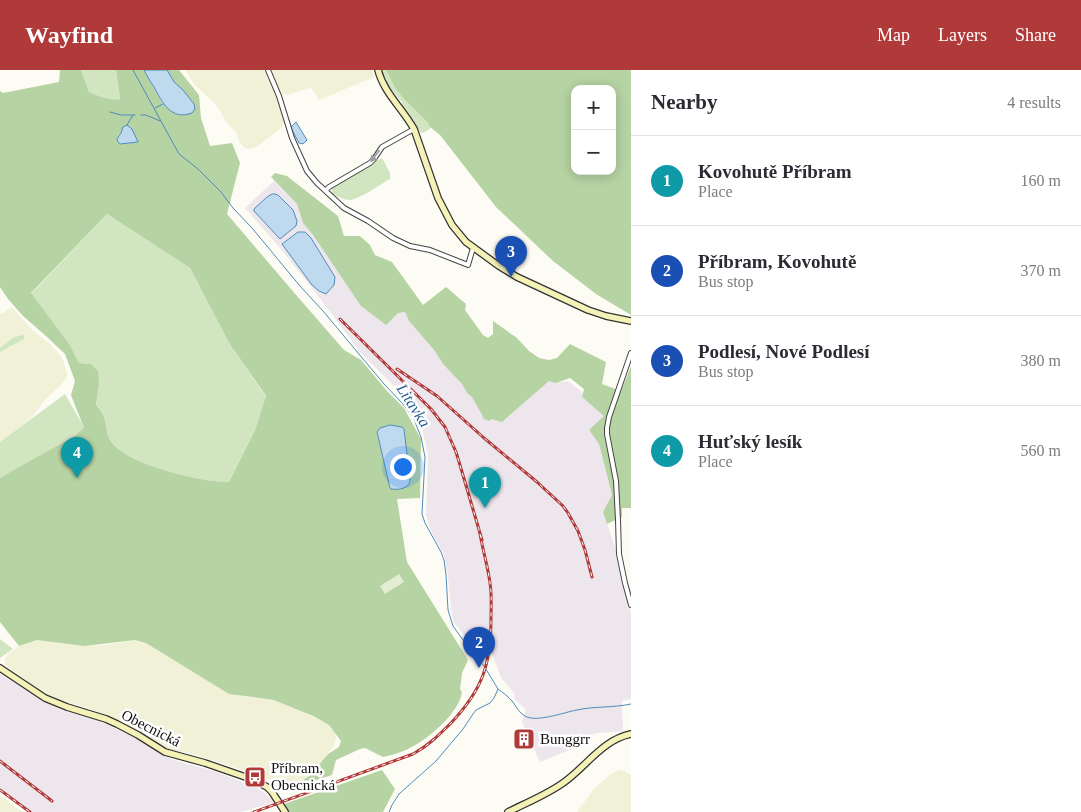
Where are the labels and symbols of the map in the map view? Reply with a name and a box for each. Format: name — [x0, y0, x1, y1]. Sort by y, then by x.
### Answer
one-way arrow — [369, 149, 380, 162]
pin: 3 — [495, 236, 527, 277]
water label: Litavka — [393, 380, 434, 430]
pin: 4 — [61, 437, 93, 478]
your location — [390, 454, 416, 480]
pin: 1 — [469, 467, 501, 508]
pin: 2 — [463, 627, 495, 668]
street label: Obecnická — [119, 706, 184, 750]
building icon: Bunggrr — [512, 727, 536, 751]
place label: Bunggrr — [540, 731, 590, 747]
place label: Příbram, Obecnická — [271, 760, 335, 793]
bus stop icon: Příbram, Obecnická — [243, 765, 267, 789]

